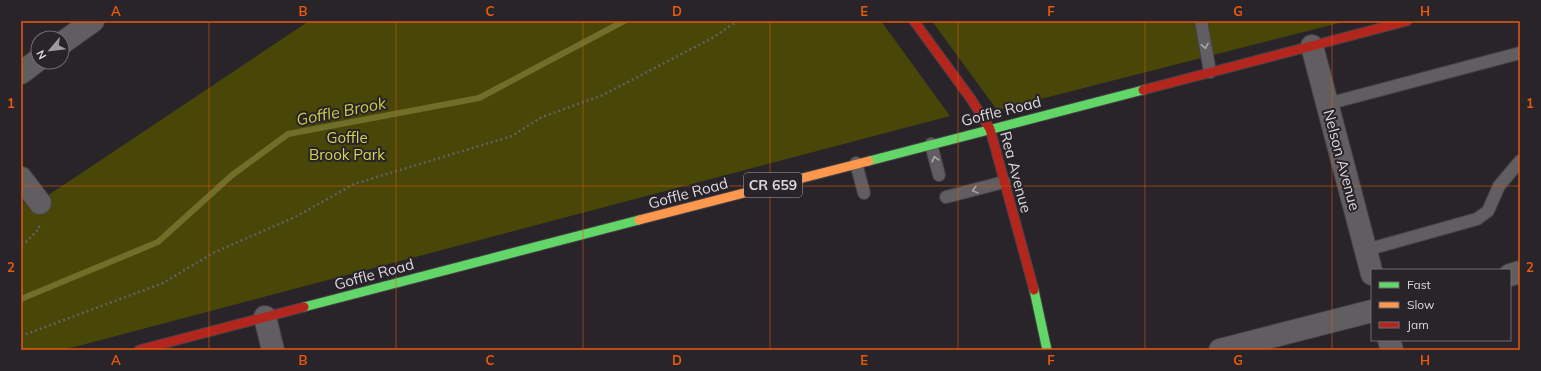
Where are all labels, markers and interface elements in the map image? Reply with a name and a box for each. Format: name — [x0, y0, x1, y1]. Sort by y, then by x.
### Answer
text: A — [111, 3, 121, 19]
text: B — [299, 3, 308, 19]
text: C — [486, 3, 495, 19]
text: D — [672, 3, 682, 19]
text: E — [860, 3, 868, 19]
text: F — [1047, 3, 1055, 19]
text: G — [1233, 3, 1243, 19]
text: H — [1420, 3, 1430, 19]
north arrow — [30, 30, 70, 70]
one-way arrow — [1201, 43, 1209, 50]
text: N — [33, 48, 49, 62]
water label: Goffle Brook — [294, 92, 388, 130]
street label: Goffle Road — [959, 92, 1043, 130]
text: 1 — [7, 95, 15, 111]
text: 1 — [1526, 95, 1534, 111]
street label: Nelson Avenue — [1319, 107, 1365, 213]
park label: Goffle Brook Park — [309, 128, 385, 164]
street label: Rea Avenue — [996, 129, 1036, 215]
one-way arrow — [931, 156, 940, 163]
street label: Goffle Road — [646, 173, 730, 213]
road number: CR 659 — [744, 173, 802, 197]
one-way arrow — [972, 185, 978, 193]
street label: Goffle Road — [332, 254, 416, 294]
text: 2 — [7, 259, 15, 275]
text: 2 — [1526, 259, 1534, 275]
legend — [1371, 269, 1511, 341]
text: Fast — [1407, 277, 1431, 292]
text: Slow — [1407, 297, 1435, 312]
text: Jam — [1407, 317, 1429, 332]
text: A — [111, 352, 121, 368]
text: B — [299, 352, 308, 368]
text: C — [486, 352, 495, 368]
text: D — [672, 352, 682, 368]
text: E — [860, 352, 868, 368]
text: F — [1047, 352, 1055, 368]
text: G — [1233, 352, 1243, 368]
text: H — [1420, 352, 1430, 368]

